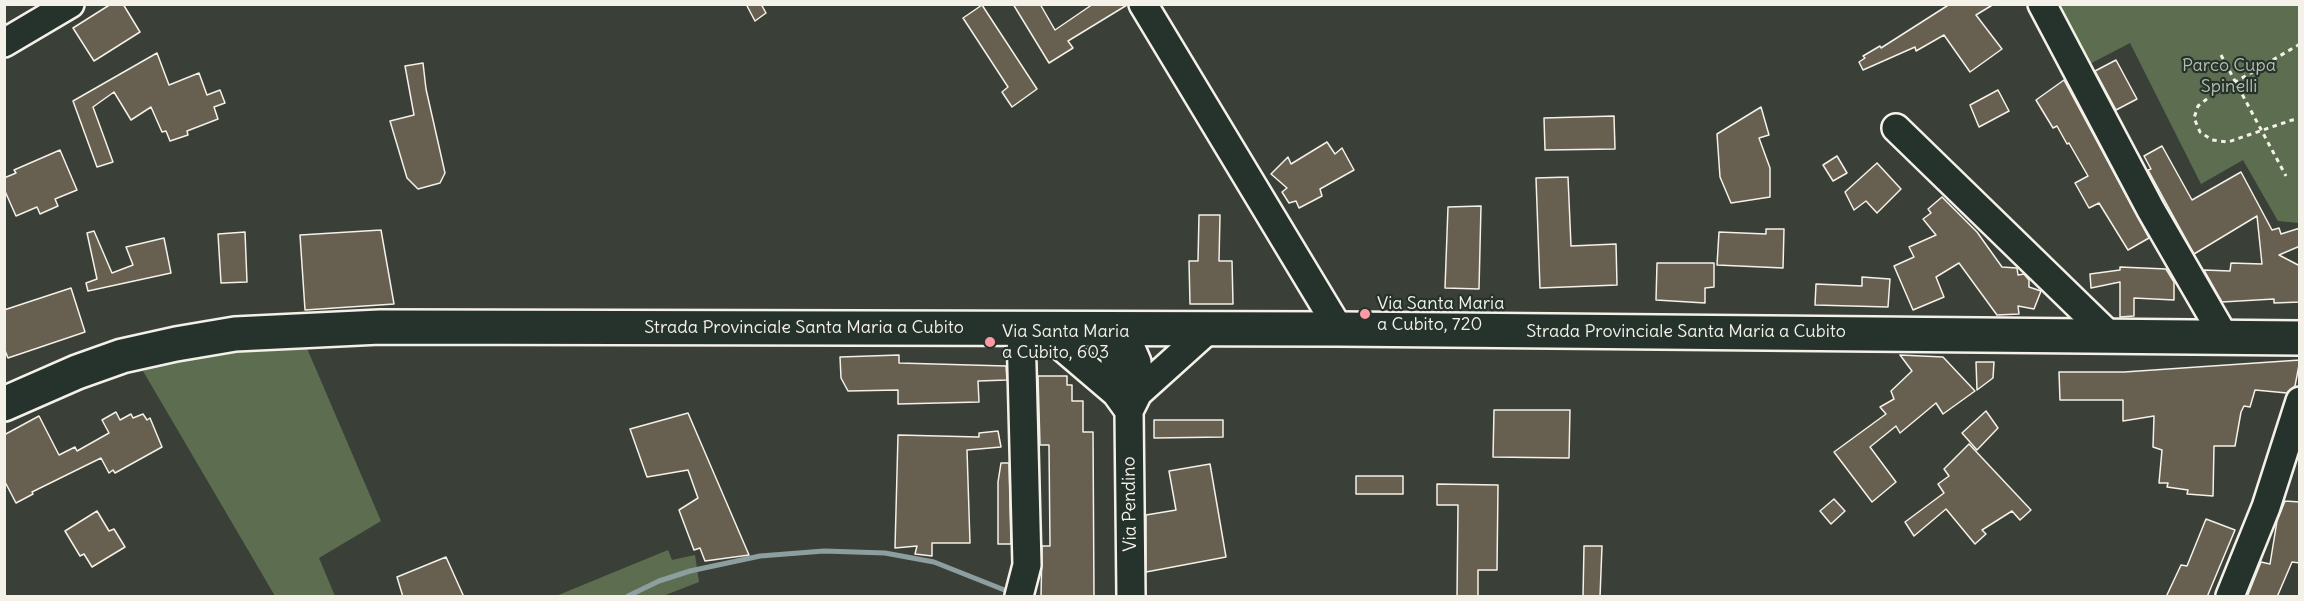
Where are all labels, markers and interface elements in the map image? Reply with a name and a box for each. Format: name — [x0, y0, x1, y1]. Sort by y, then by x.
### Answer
park label: Parco Cupa Spinelli — [2182, 55, 2276, 98]
place label: Via Santa Maria a Cubito, 720 — [1377, 293, 1504, 336]
marker: Via Santa Maria a Cubito, 720 — [1358, 307, 1372, 321]
street label: Strada Provinciale Santa Maria a Cubito — [644, 317, 964, 339]
place label: Via Santa Maria a Cubito, 603 — [1002, 321, 1129, 364]
street label: Strada Provinciale Santa Maria a Cubito — [1526, 321, 1846, 343]
marker: Via Santa Maria a Cubito, 603 — [983, 335, 997, 349]
street label: Via Pendino — [1118, 456, 1142, 552]

